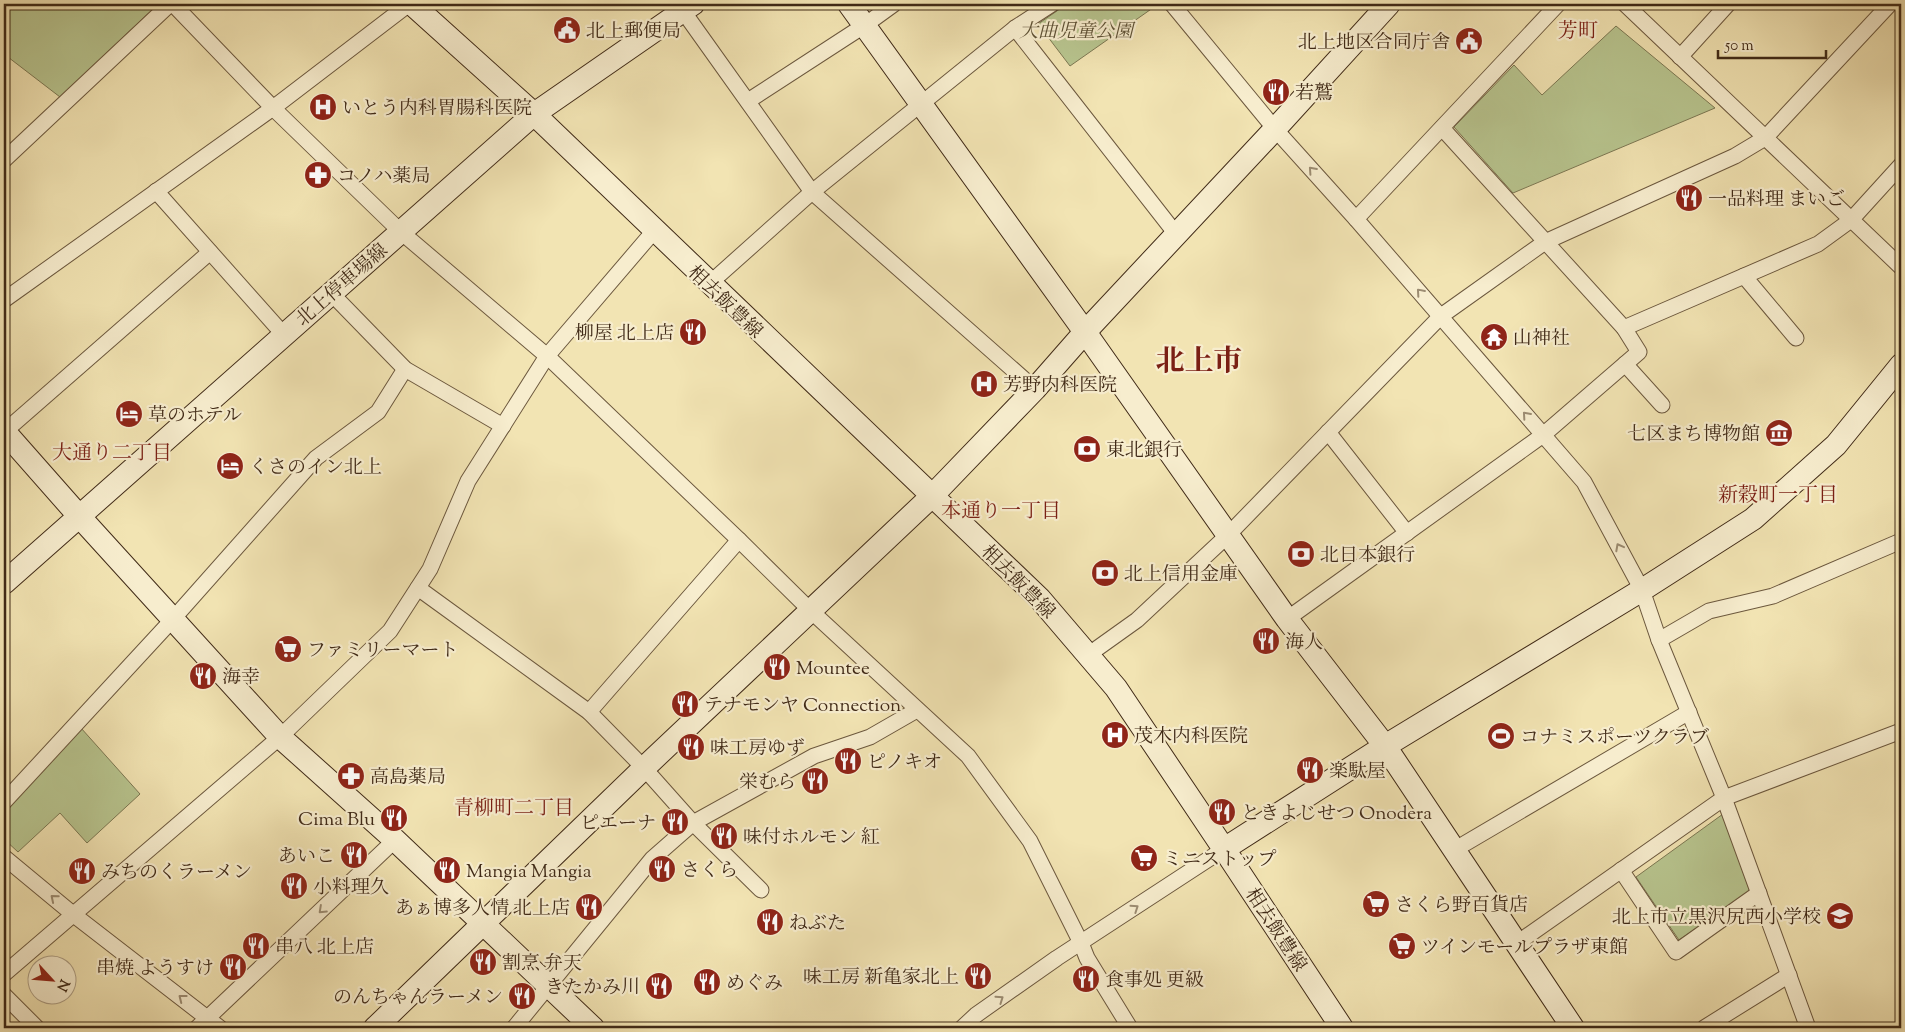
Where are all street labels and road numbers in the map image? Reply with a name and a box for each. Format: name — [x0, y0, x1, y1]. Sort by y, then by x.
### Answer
street label: 北上停車場線 — [291, 238, 395, 333]
street label: 相去飯豊線 — [681, 260, 768, 346]
street label: 相去飯豊線 — [974, 540, 1060, 626]
street label: 相去飯豊線 — [1238, 883, 1312, 978]

